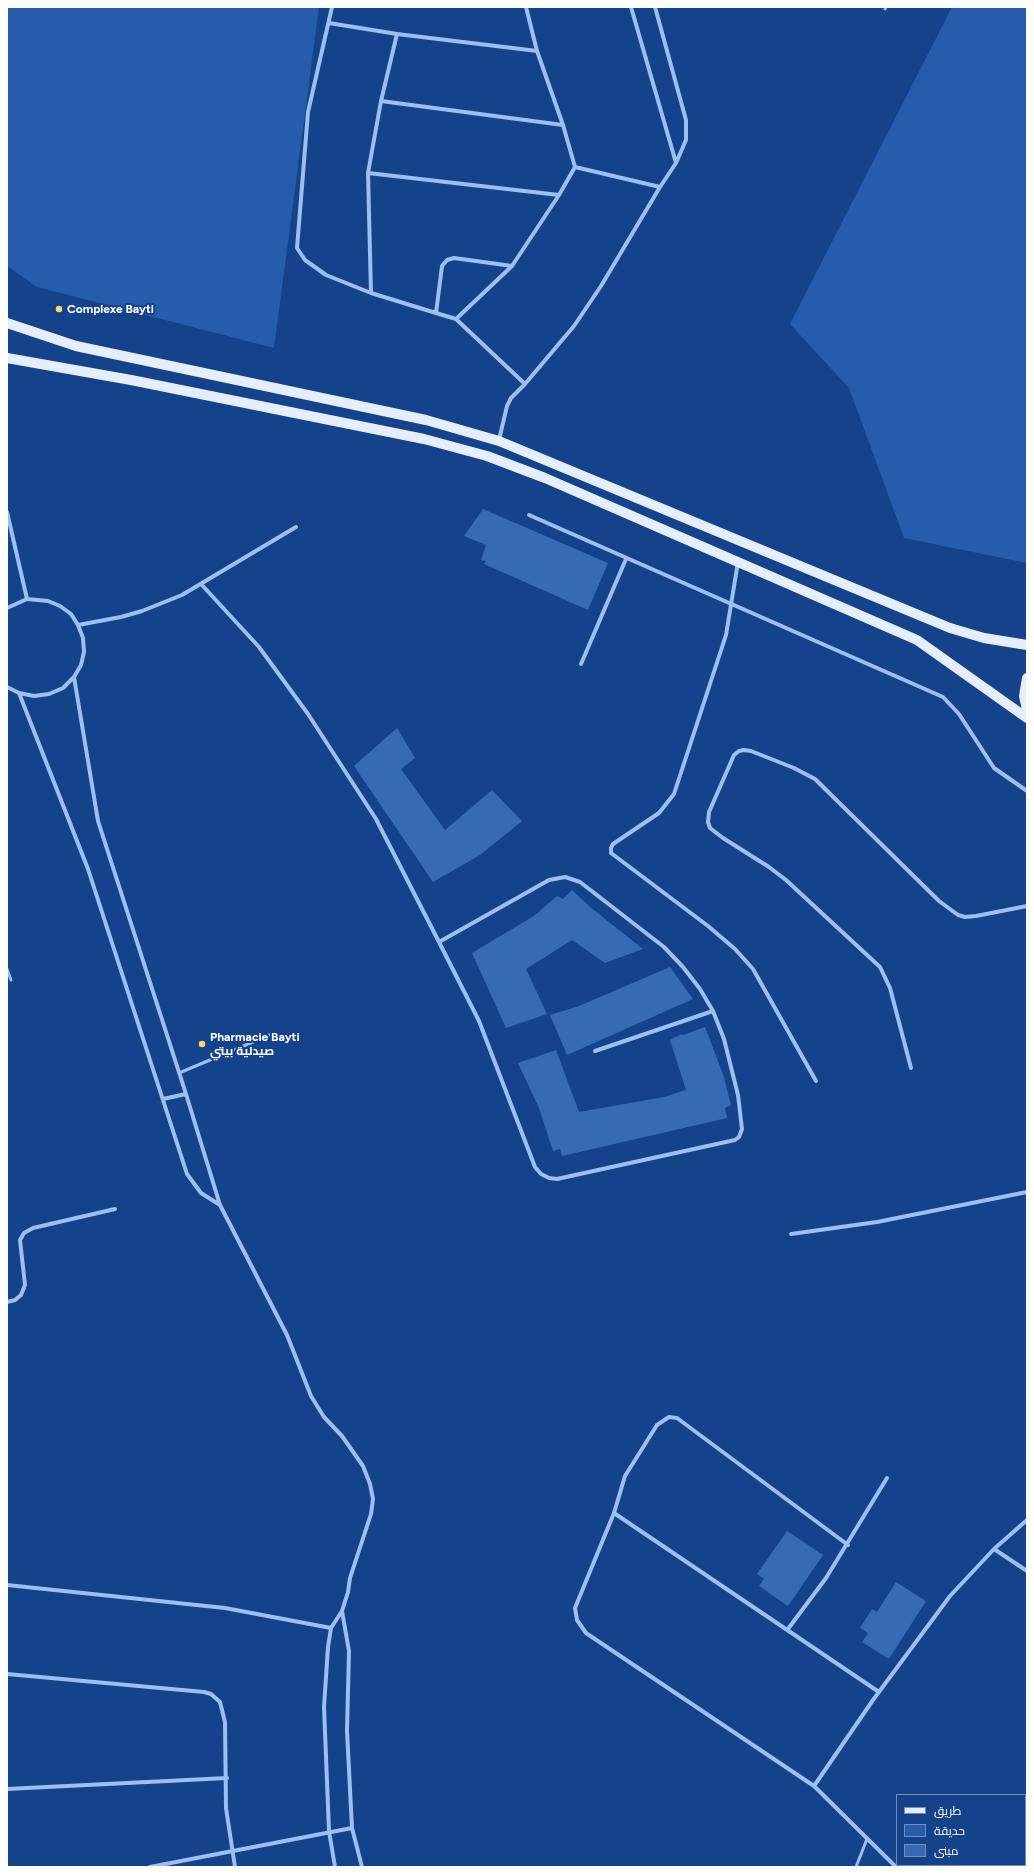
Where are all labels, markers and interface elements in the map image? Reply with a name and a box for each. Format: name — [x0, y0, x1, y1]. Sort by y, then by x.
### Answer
place label: Complexe Bayti — [67, 302, 154, 316]
marker: Complexe Bayti — [54, 304, 64, 314]
place label: Pharmacie Bayti صيدلية بيتي — [210, 1030, 300, 1058]
marker: Pharmacie Bayti صيدلية بيتي — [197, 1039, 207, 1049]
legend — [896, 1794, 1026, 1866]
text: طريق — [934, 1804, 961, 1818]
text: حديقة — [934, 1824, 965, 1838]
text: مبنى — [934, 1844, 959, 1858]

